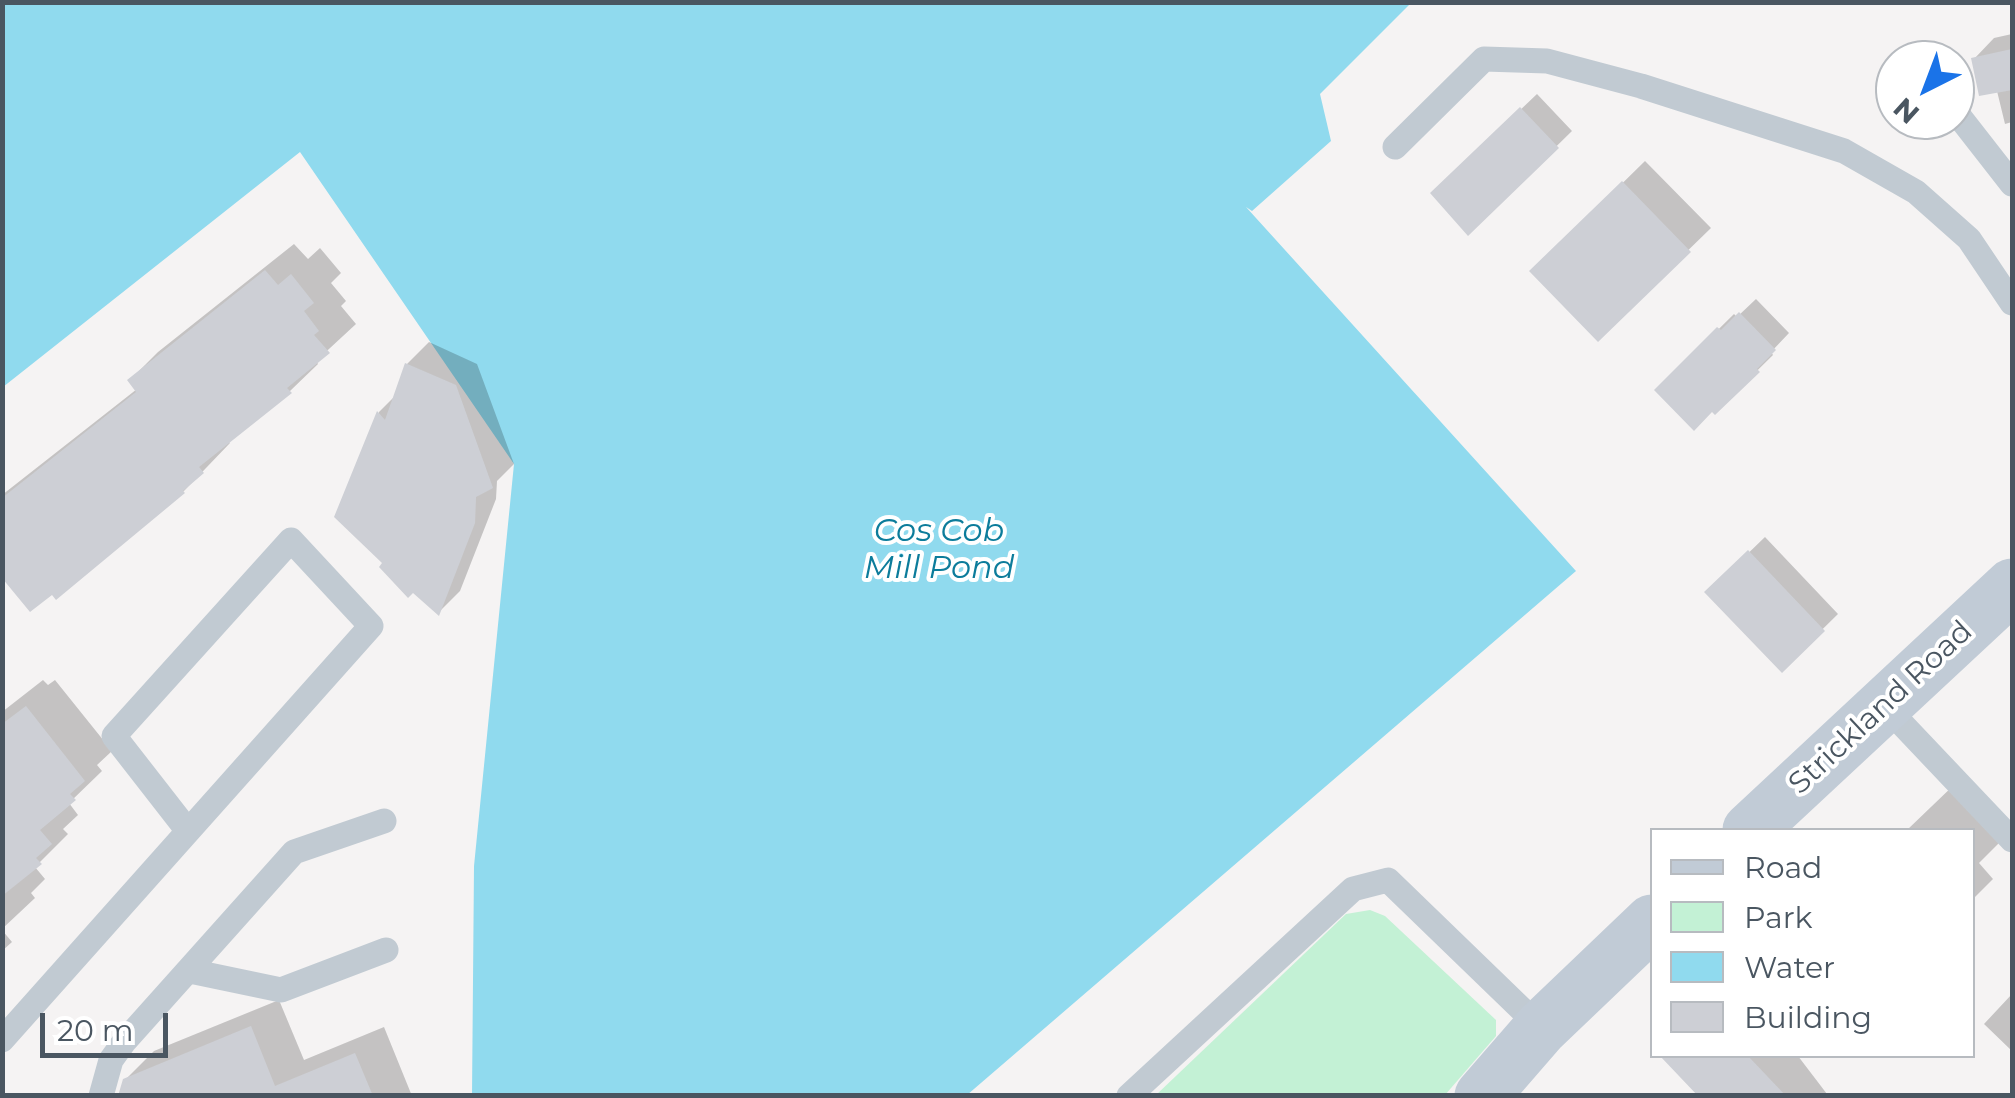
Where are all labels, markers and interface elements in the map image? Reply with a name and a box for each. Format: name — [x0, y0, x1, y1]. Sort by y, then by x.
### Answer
north arrow — [1875, 40, 1975, 140]
text: N — [1886, 91, 1926, 131]
water label: Cos Cob Mill Pond — [864, 513, 1014, 588]
street label: Strickland Road — [1782, 614, 1980, 802]
legend — [1650, 828, 1975, 1058]
text: Road — [1744, 849, 1822, 886]
text: Park — [1744, 899, 1813, 936]
text: Water — [1744, 949, 1835, 986]
scale bar — [45, 993, 172, 1055]
text: Building — [1744, 999, 1872, 1036]
text: 20 m — [57, 1012, 134, 1049]

